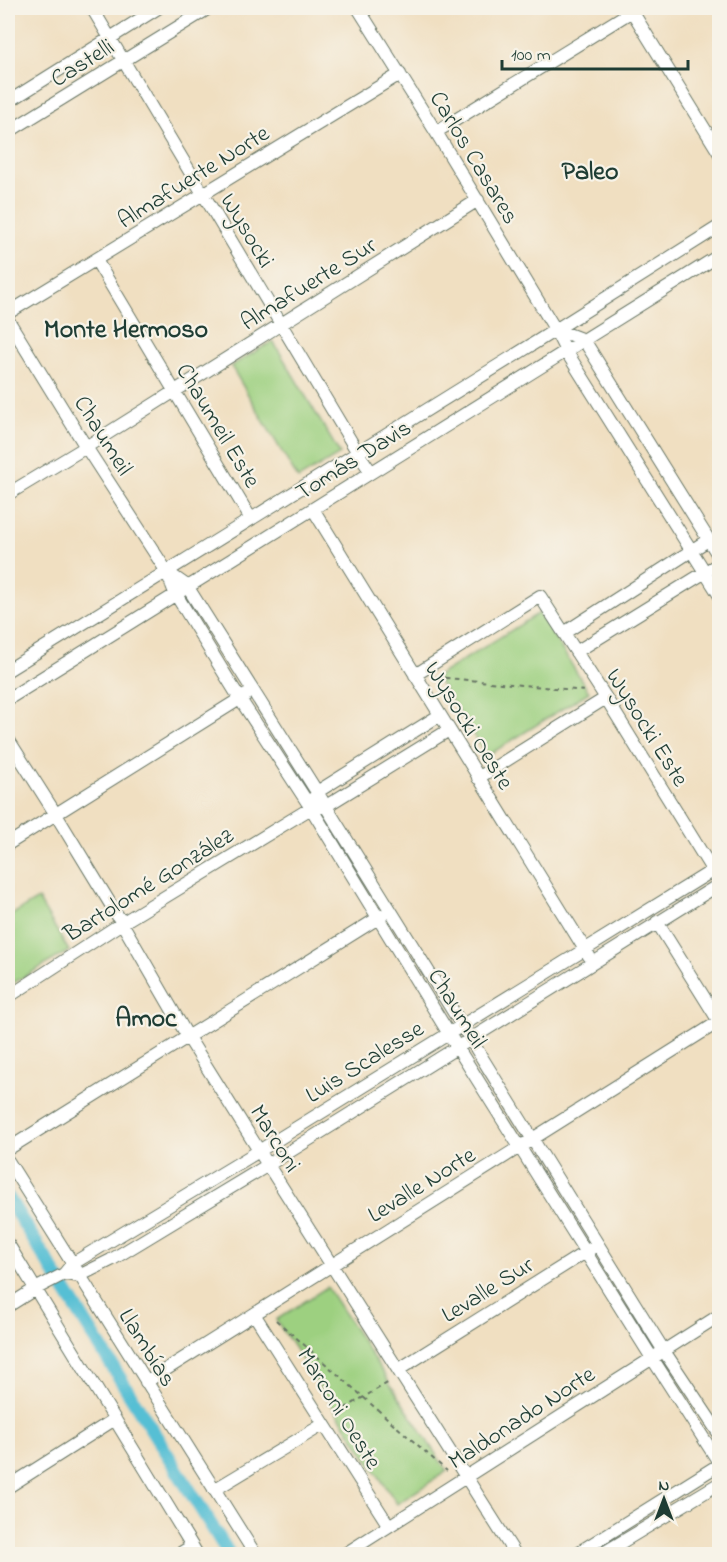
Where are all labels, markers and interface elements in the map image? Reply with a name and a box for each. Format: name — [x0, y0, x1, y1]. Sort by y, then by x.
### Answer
street label: Castelli — [45, 31, 122, 97]
scale bar — [502, 33, 688, 71]
text: 100 m — [511, 43, 551, 69]
street label: Carlos Casares — [419, 85, 526, 232]
street label: Almafuerte Norte — [112, 117, 277, 239]
district label: Paleo — [561, 154, 619, 192]
street label: Wysocki — [209, 187, 282, 276]
street label: Almafuerte Sur — [234, 229, 385, 341]
district label: Monte Hermoso — [44, 312, 208, 350]
street label: Chaumeil Este — [166, 357, 268, 496]
street label: Chaumeil — [63, 389, 140, 483]
street label: Tomás Davis — [290, 412, 419, 511]
street label: Wysocki Oeste — [414, 655, 521, 798]
street label: Wysocki Este — [595, 662, 696, 795]
street label: Bartolomé González — [57, 819, 242, 953]
street label: Chaumeil — [417, 962, 494, 1056]
district label: Amoc — [115, 1001, 178, 1039]
street label: Luis Scalesse — [299, 1013, 432, 1113]
street label: Marconi — [239, 1099, 308, 1180]
street label: Levalle Norte — [361, 1139, 483, 1233]
street label: Levalle Sur — [435, 1249, 542, 1333]
street label: Llambías — [108, 1302, 184, 1394]
street label: Marconi Oeste — [287, 1342, 389, 1477]
street label: Maldonado Norte — [442, 1358, 603, 1480]
north arrow — [634, 1469, 694, 1529]
text: N — [659, 1474, 670, 1498]

